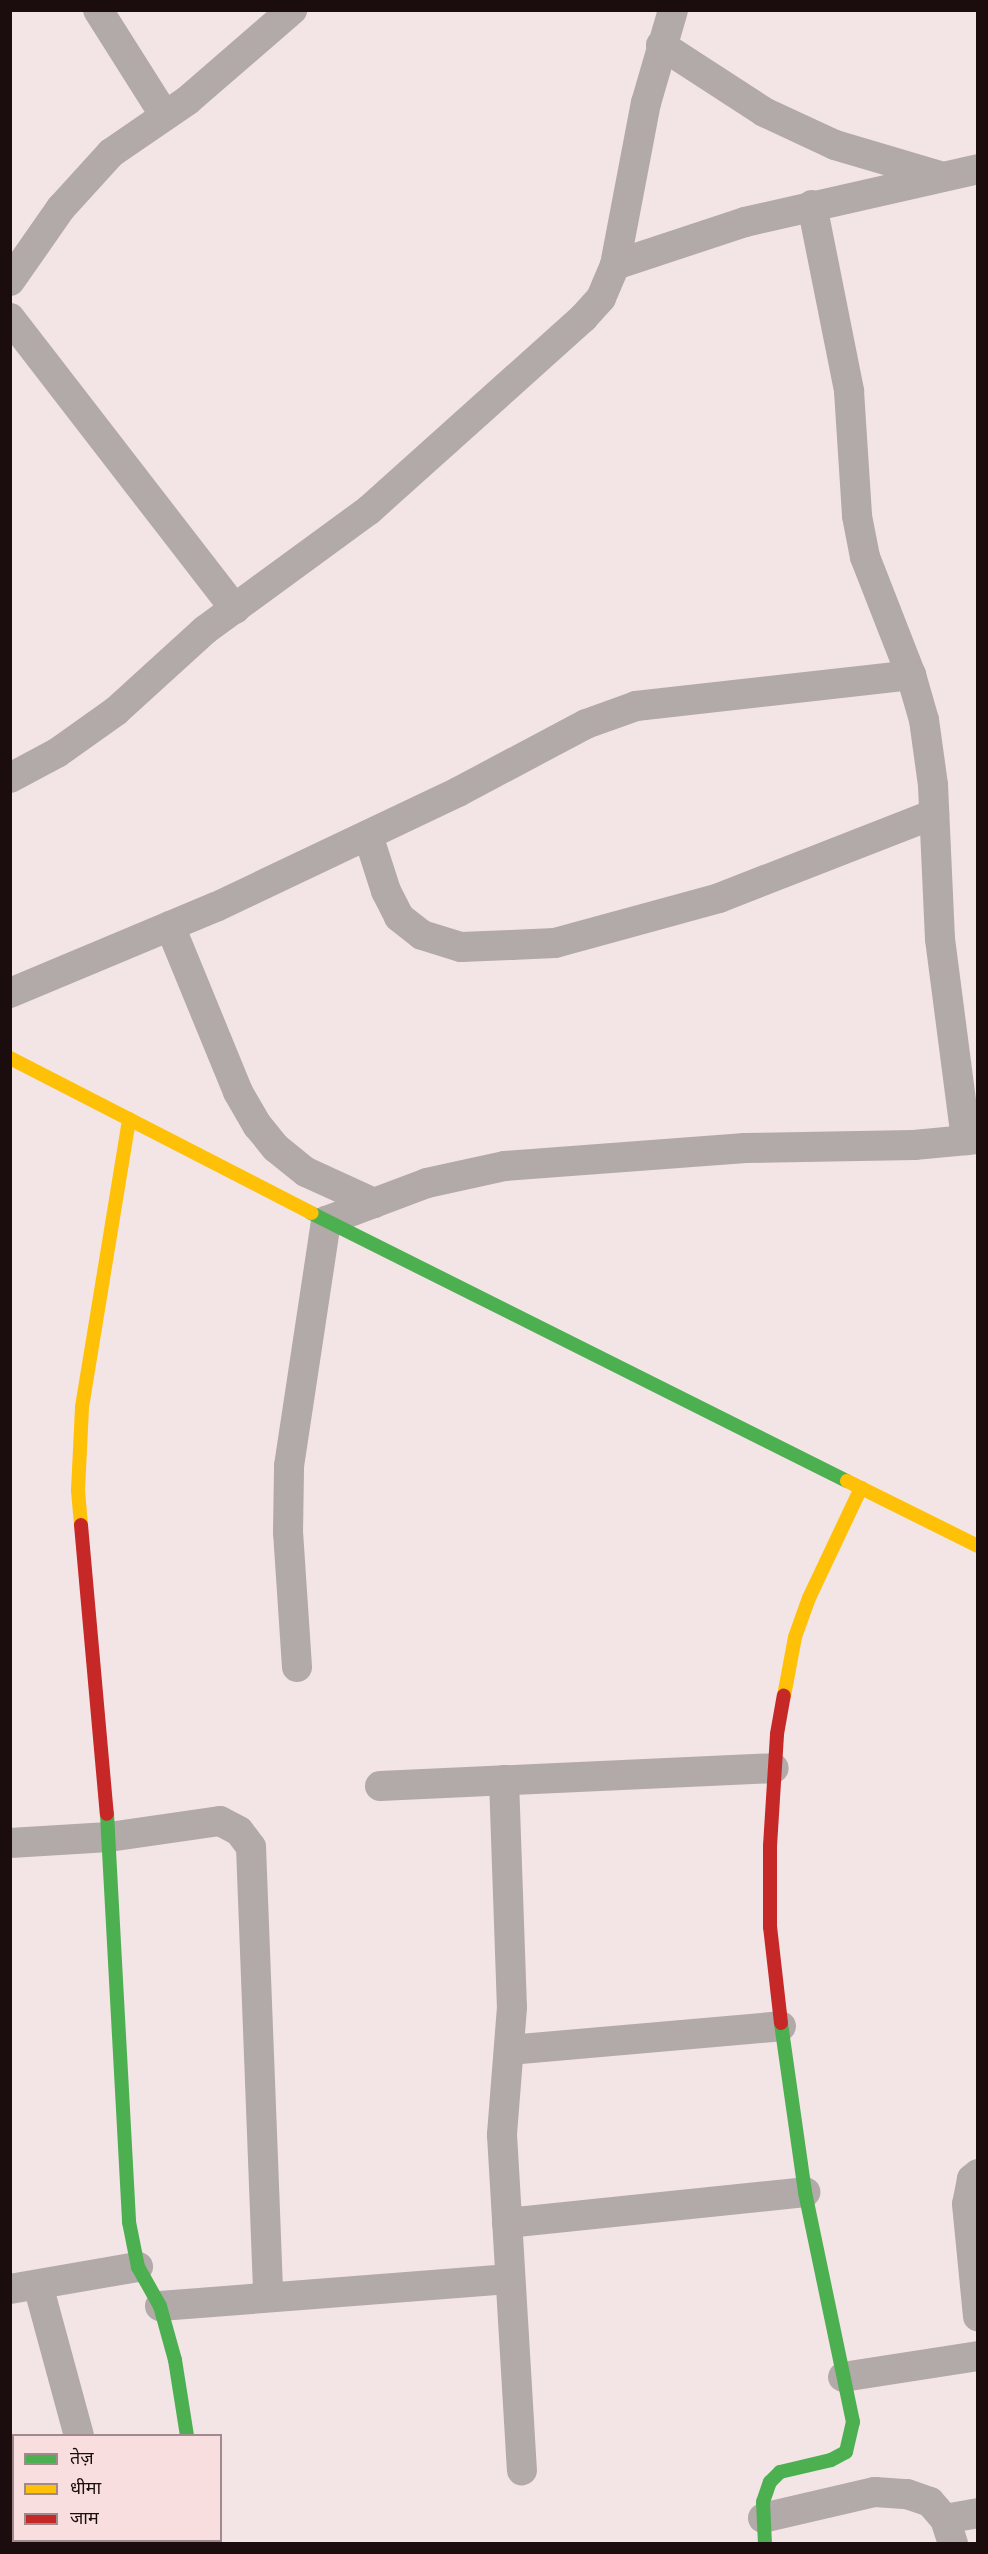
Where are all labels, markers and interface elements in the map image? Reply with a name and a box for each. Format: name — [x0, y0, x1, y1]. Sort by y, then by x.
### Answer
legend — [12, 2434, 222, 2542]
text: तेज़ — [70, 2447, 94, 2468]
text: धीमा — [70, 2477, 101, 2498]
text: जाम — [70, 2507, 99, 2528]

